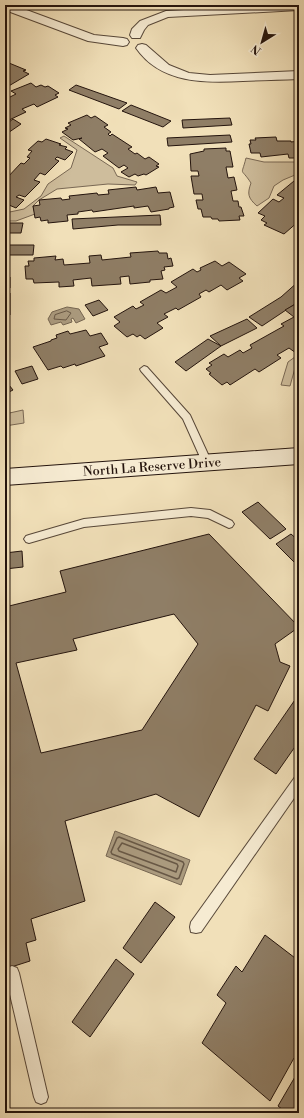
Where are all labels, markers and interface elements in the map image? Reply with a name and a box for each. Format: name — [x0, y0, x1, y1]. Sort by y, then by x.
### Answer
north arrow — [242, 22, 282, 62]
text: N — [249, 41, 264, 57]
street label: North La Reserve Drive — [82, 454, 222, 480]

